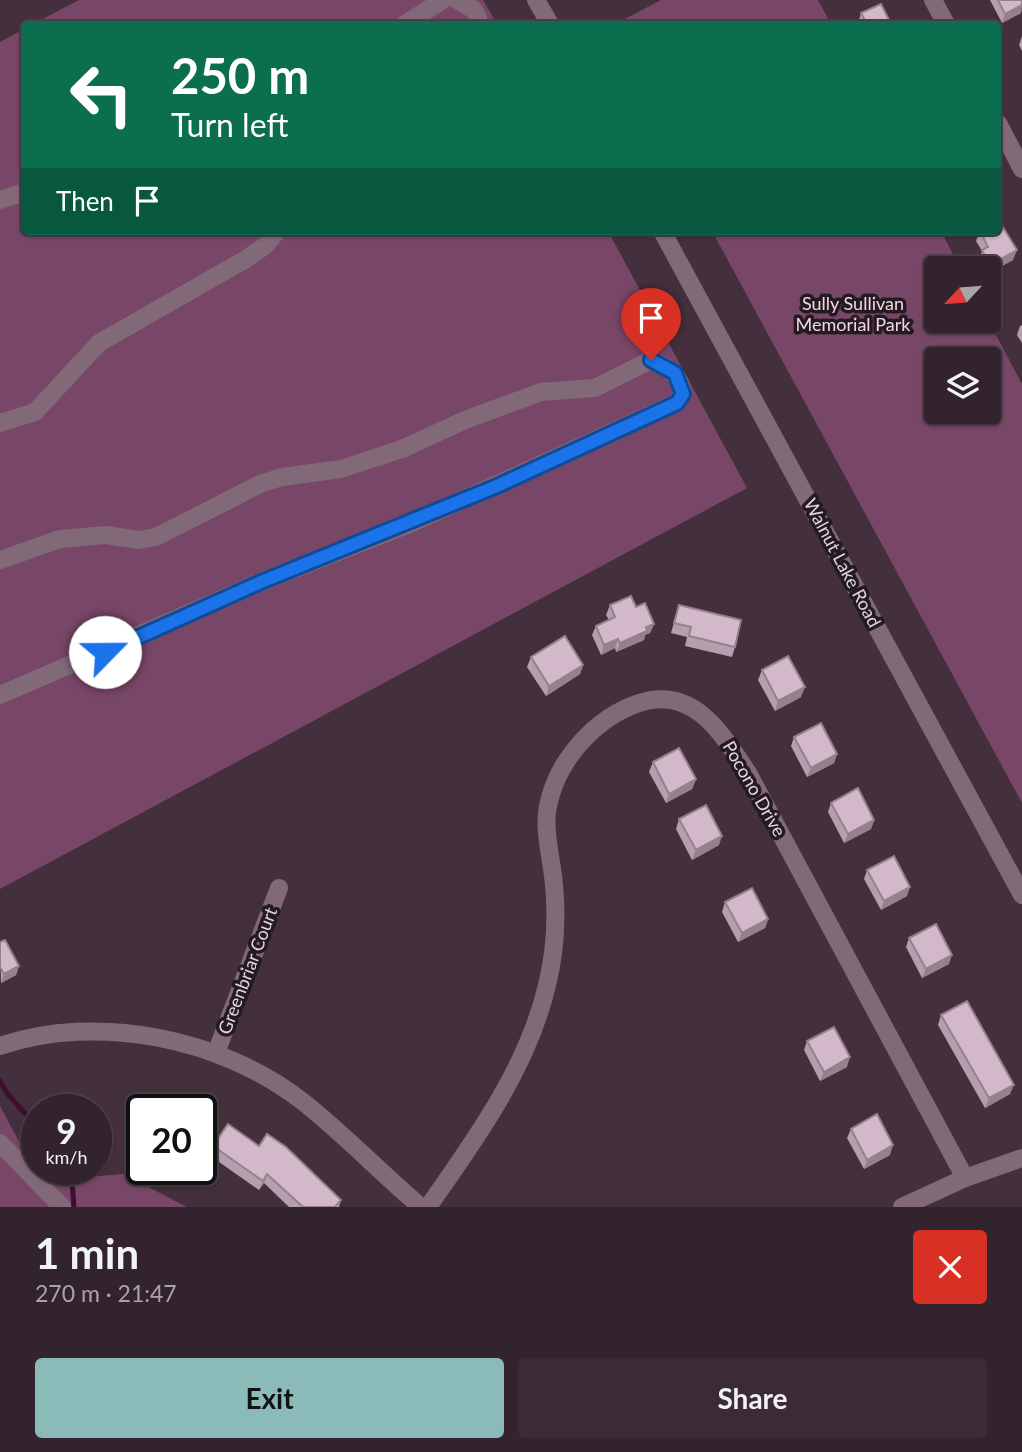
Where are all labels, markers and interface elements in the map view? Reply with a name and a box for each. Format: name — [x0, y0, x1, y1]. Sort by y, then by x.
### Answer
text: 250 m — [171, 46, 309, 104]
icon: left — [56, 49, 147, 140]
text: Turn left — [171, 105, 288, 144]
icon: arrive — [128, 182, 166, 220]
text: Then — [56, 185, 114, 217]
north arrow — [924, 256, 1001, 332]
map controls — [924, 256, 1001, 424]
pin — [621, 288, 681, 360]
park label: Sully Sullivan Memorial Park — [796, 292, 911, 335]
icon: arrive — [632, 299, 670, 337]
button: layers — [924, 347, 1001, 424]
street label: Walnut Lake Road — [800, 494, 886, 631]
position arrow — [68, 615, 142, 689]
street label: Pocono Drive — [719, 737, 791, 840]
street label: Greenbriar Court — [213, 904, 282, 1037]
speed limit sign: 20 — [126, 1094, 217, 1185]
text: 9 — [56, 1109, 77, 1151]
text: km/h — [45, 1146, 88, 1168]
text: 1 min — [35, 1228, 139, 1278]
button: close — [913, 1230, 987, 1304]
text: 270 m · 21:47 — [35, 1279, 177, 1307]
button: Exit — [35, 1358, 504, 1438]
button: Share — [518, 1358, 987, 1438]

